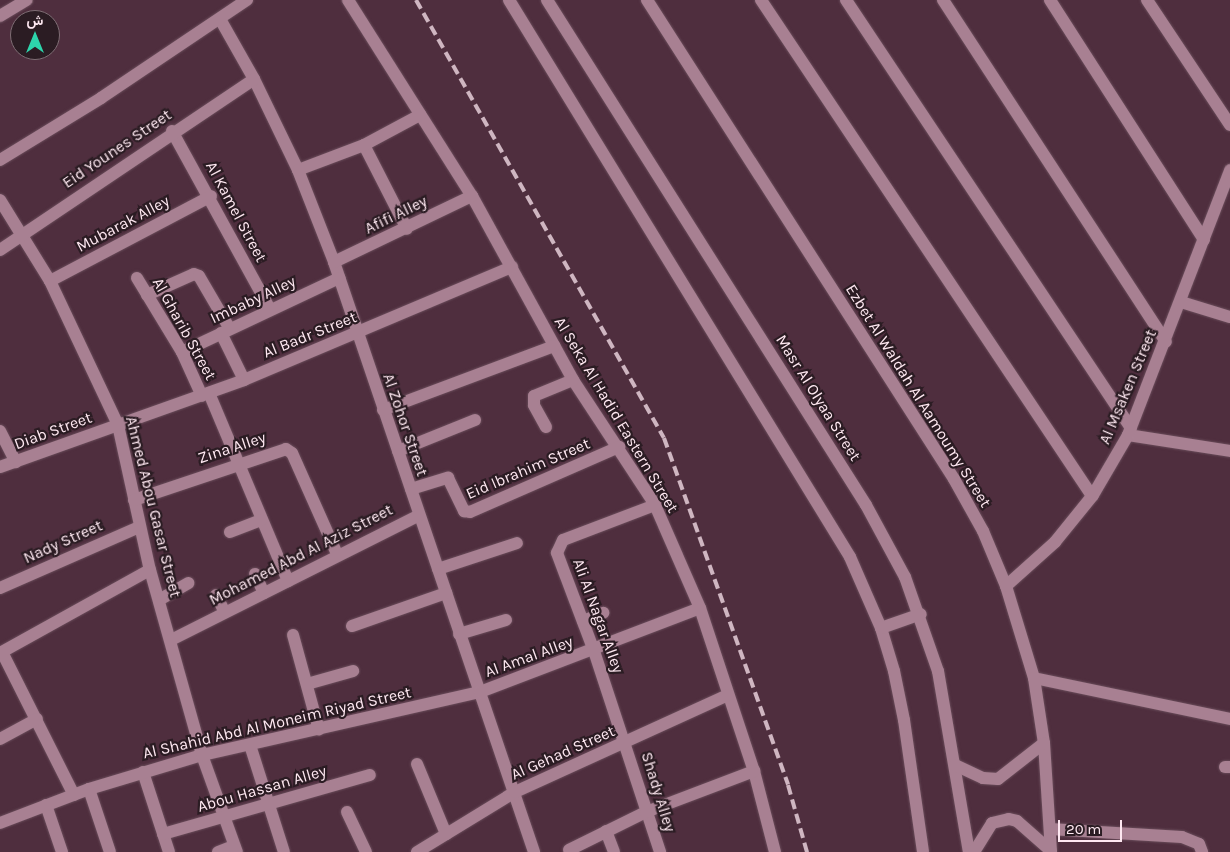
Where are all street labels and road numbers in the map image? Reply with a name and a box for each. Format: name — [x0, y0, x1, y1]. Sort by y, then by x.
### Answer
street label: Eid Younes Street — [59, 105, 175, 193]
street label: Al Kamel Street — [201, 158, 271, 266]
street label: Mubarak Alley — [73, 191, 173, 257]
street label: Afifi Alley — [362, 192, 430, 238]
street label: Imbaby Alley — [207, 272, 299, 328]
street label: Al Gharib Street — [148, 274, 220, 384]
street label: Ezbet Al Waldah Al Aamoumy Street — [841, 281, 995, 511]
street label: Al Badr Street — [260, 308, 360, 362]
street label: Al Seka Al Hadid Eastern Street — [550, 314, 682, 516]
street label: Al Msaken Street — [1095, 327, 1161, 447]
street label: Masr Al Olyaa Street — [771, 331, 865, 465]
street label: Al Zohor Street — [378, 371, 432, 479]
street label: Diab Street — [12, 408, 94, 454]
street label: Ahmed Abou Gasar Street — [121, 414, 185, 600]
street label: Zina Alley — [196, 428, 268, 468]
street label: Eid Ibrahim Street — [463, 434, 593, 504]
street label: Mohamed Abd Al Aziz Street — [206, 500, 396, 610]
street label: Nady Street — [21, 516, 105, 568]
street label: Ali Al Nagar Alley — [568, 556, 628, 676]
street label: Al Amal Alley — [482, 632, 576, 682]
street label: Al Shahid Abd Al Moneim Riyad Street — [141, 683, 413, 763]
street label: Al Gehad Street — [508, 722, 618, 784]
street label: Shady Alley — [637, 750, 679, 834]
street label: Abou Hassan Alley — [195, 761, 329, 817]

